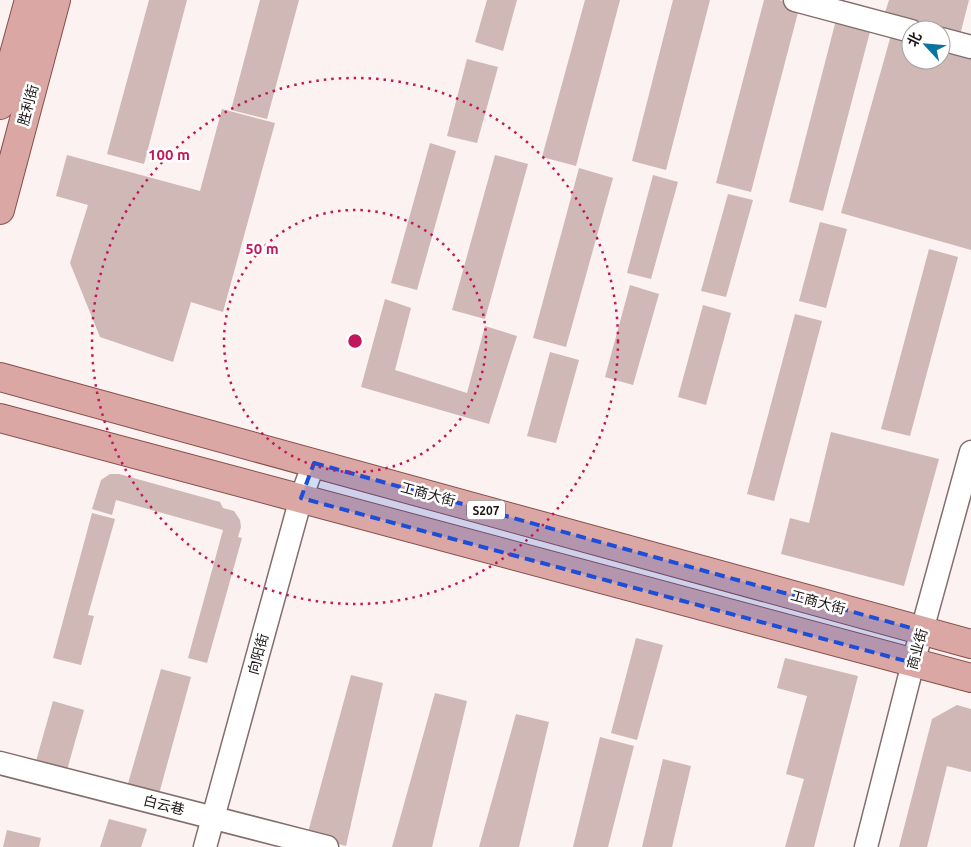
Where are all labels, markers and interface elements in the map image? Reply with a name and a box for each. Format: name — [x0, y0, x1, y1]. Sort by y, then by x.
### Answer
north arrow — [901, 20, 951, 70]
text: 北 — [904, 30, 925, 49]
street label: 胜利街 — [15, 83, 41, 127]
text: 100 m — [148, 146, 190, 163]
text: 50 m — [245, 240, 279, 257]
centre of rings — [346, 332, 364, 350]
street label: 工商大街 — [399, 479, 457, 509]
road number: S207 — [467, 500, 505, 520]
street label: 工商大街 — [789, 587, 847, 617]
street label: 商业街 — [904, 627, 930, 671]
street label: 向阳街 — [245, 632, 271, 676]
street label: 白云巷 — [142, 792, 186, 818]

